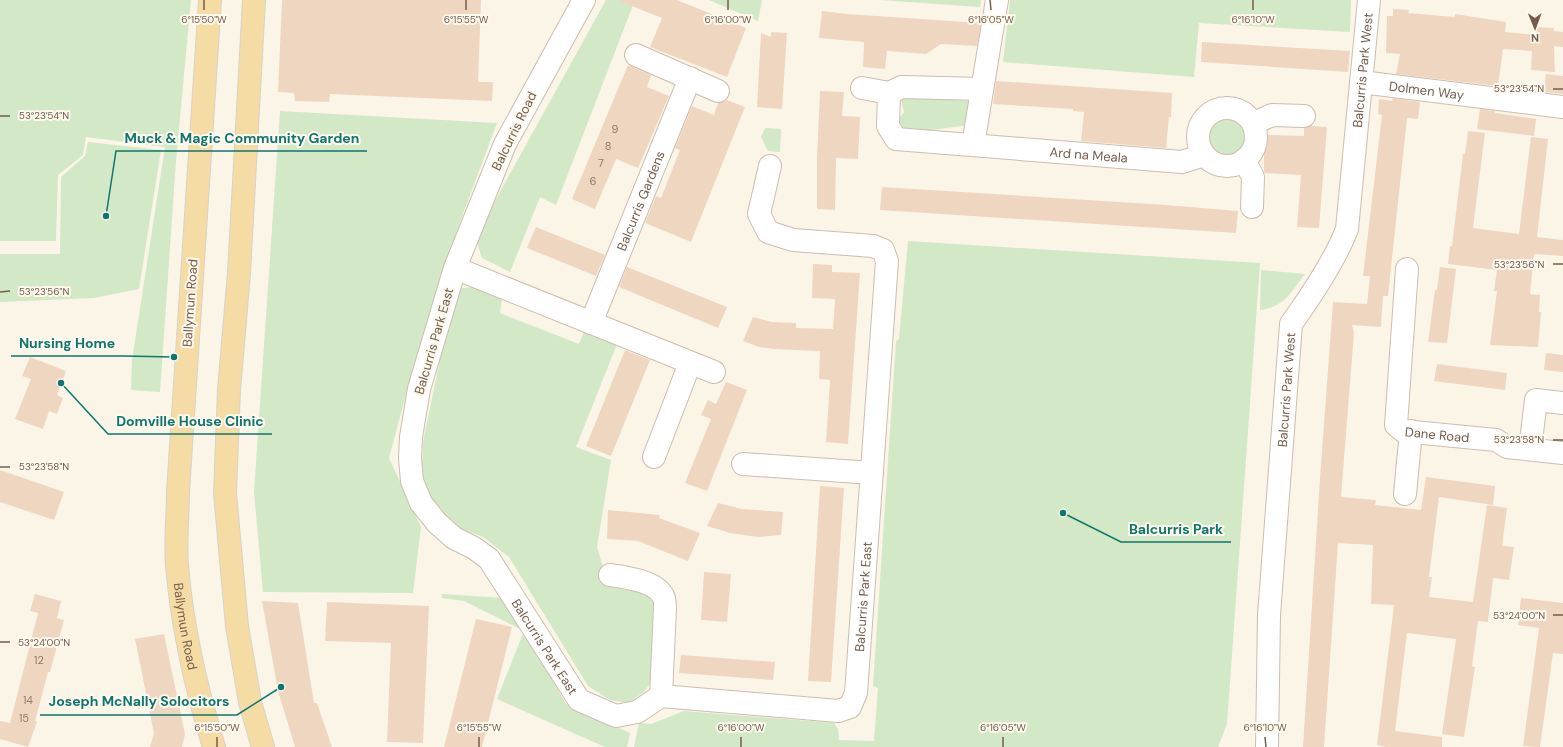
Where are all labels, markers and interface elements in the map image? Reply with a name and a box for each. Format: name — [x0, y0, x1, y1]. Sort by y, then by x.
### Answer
north arrow — [1515, 8, 1555, 48]
street label: Balcurris Park West — [1348, 12, 1376, 128]
text: 6°15'50"W — [181, 13, 227, 26]
text: 6°15'55"W — [444, 13, 489, 26]
text: 6°16'00"W — [705, 13, 752, 26]
text: 6°16'05"W — [968, 13, 1014, 26]
text: 6°16'10"W — [1231, 13, 1275, 26]
text: N — [1531, 31, 1539, 45]
street label: Dolmen Way — [1388, 77, 1465, 103]
text: 53°23'54"N — [1494, 82, 1544, 95]
street label: Balcurris Road — [488, 89, 540, 173]
text: 53°23'54"N — [19, 109, 69, 122]
house number: 9 — [612, 122, 619, 136]
callout: Muck & Magic Community Garden — [116, 125, 367, 151]
text: Muck & Magic Community Garden — [125, 129, 359, 147]
house number: 8 — [605, 139, 611, 153]
street label: Ard na Meala — [1049, 143, 1128, 166]
street label: Balcurris Gardens — [613, 148, 668, 253]
house number: 7 — [598, 156, 604, 170]
house number: 6 — [590, 174, 597, 188]
street label: Ballymun Road — [178, 258, 202, 348]
text: 53°23'56"N — [1494, 258, 1544, 271]
text: 53°23'56"N — [19, 285, 69, 298]
street label: Balcurris Park East — [411, 286, 457, 396]
callout: Nursing Home — [11, 330, 124, 356]
street label: Balcurris Park West — [1273, 332, 1299, 448]
text: Nursing Home — [19, 334, 115, 352]
callout: Domville House Clinic — [108, 408, 272, 434]
text: Domville House Clinic — [116, 412, 264, 430]
street label: Dane Road — [1404, 423, 1470, 446]
text: 53°23'58"N — [1494, 433, 1544, 446]
text: 53°23'58"N — [19, 460, 69, 473]
callout: Balcurris Park — [1121, 516, 1231, 542]
text: Balcurris Park — [1129, 520, 1223, 538]
street label: Balcurris Park East — [850, 541, 875, 652]
street label: Ballymun Road — [170, 582, 202, 672]
street label: Balcurris Park East — [508, 596, 582, 698]
text: 53°24'00"N — [1493, 609, 1545, 622]
text: 53°24'00"N — [18, 636, 70, 649]
house number: 12 — [34, 653, 44, 667]
callout: Joseph McNally Solocitors — [40, 689, 237, 715]
text: Joseph McNally Solocitors — [49, 692, 229, 710]
house number: 14 — [23, 693, 33, 707]
house number: 15 — [19, 711, 29, 725]
text: 6°15'50"W — [194, 721, 240, 734]
text: 6°15'55"W — [457, 721, 502, 734]
text: 6°16'00"W — [718, 721, 765, 734]
text: 6°16'05"W — [980, 721, 1026, 734]
text: 6°16'10"W — [1243, 721, 1287, 734]

